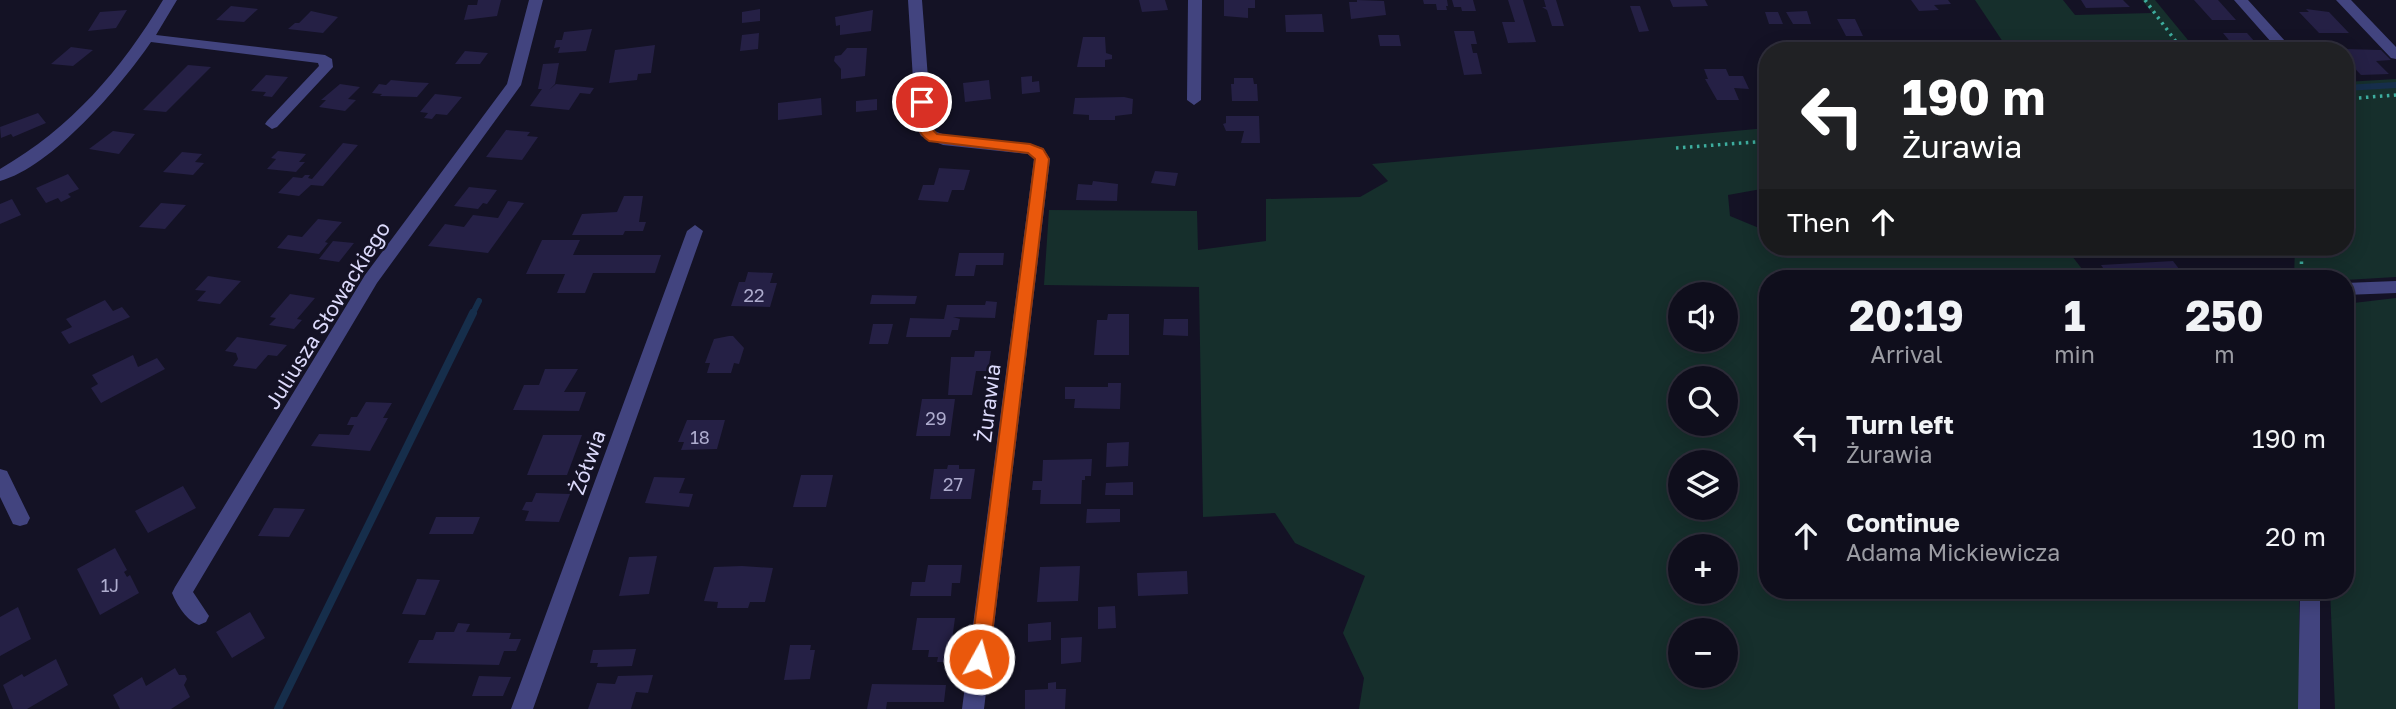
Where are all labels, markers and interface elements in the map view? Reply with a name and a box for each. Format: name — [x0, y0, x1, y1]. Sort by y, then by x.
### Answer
text: 190 m — [1902, 67, 2045, 126]
icon: left — [1787, 70, 1878, 161]
pin — [892, 72, 952, 132]
icon: arrive — [903, 83, 941, 121]
text: Żurawia — [1902, 127, 2022, 165]
icon: ahead — [1864, 203, 1902, 241]
text: Then — [1787, 207, 1850, 238]
street label: Juliusza Słowackiego — [259, 216, 395, 414]
map controls — [1668, 282, 1738, 688]
button: sound — [1668, 282, 1738, 352]
house number: 22 — [744, 284, 764, 306]
text: 20:19 — [1849, 290, 1964, 340]
text: 1 — [2064, 290, 2085, 340]
text: 250 — [2185, 290, 2264, 340]
text: Arrival — [1871, 340, 1943, 368]
text: min — [2054, 340, 2095, 368]
text: m — [2214, 340, 2235, 368]
street label: Żurawia — [970, 362, 1006, 444]
button: search — [1668, 366, 1738, 436]
house number: 29 — [925, 407, 947, 429]
text: Turn left — [1846, 409, 1954, 440]
icon: left — [1787, 419, 1825, 457]
text: 190 m — [2252, 423, 2326, 454]
street label: Żółwia — [563, 426, 611, 498]
house number: 18 — [690, 426, 710, 448]
text: Żurawia — [1846, 440, 1933, 468]
button: layers — [1668, 450, 1738, 520]
house number: 27 — [943, 473, 963, 495]
text: Continue — [1846, 507, 1960, 538]
icon: ahead — [1787, 517, 1825, 555]
text: 20 m — [2265, 521, 2326, 552]
button: + — [1668, 534, 1738, 604]
text: Adama Mickiewicza — [1846, 538, 2060, 566]
house number: 1J — [101, 574, 119, 596]
button: − — [1668, 618, 1738, 688]
position arrow — [942, 622, 1016, 696]

